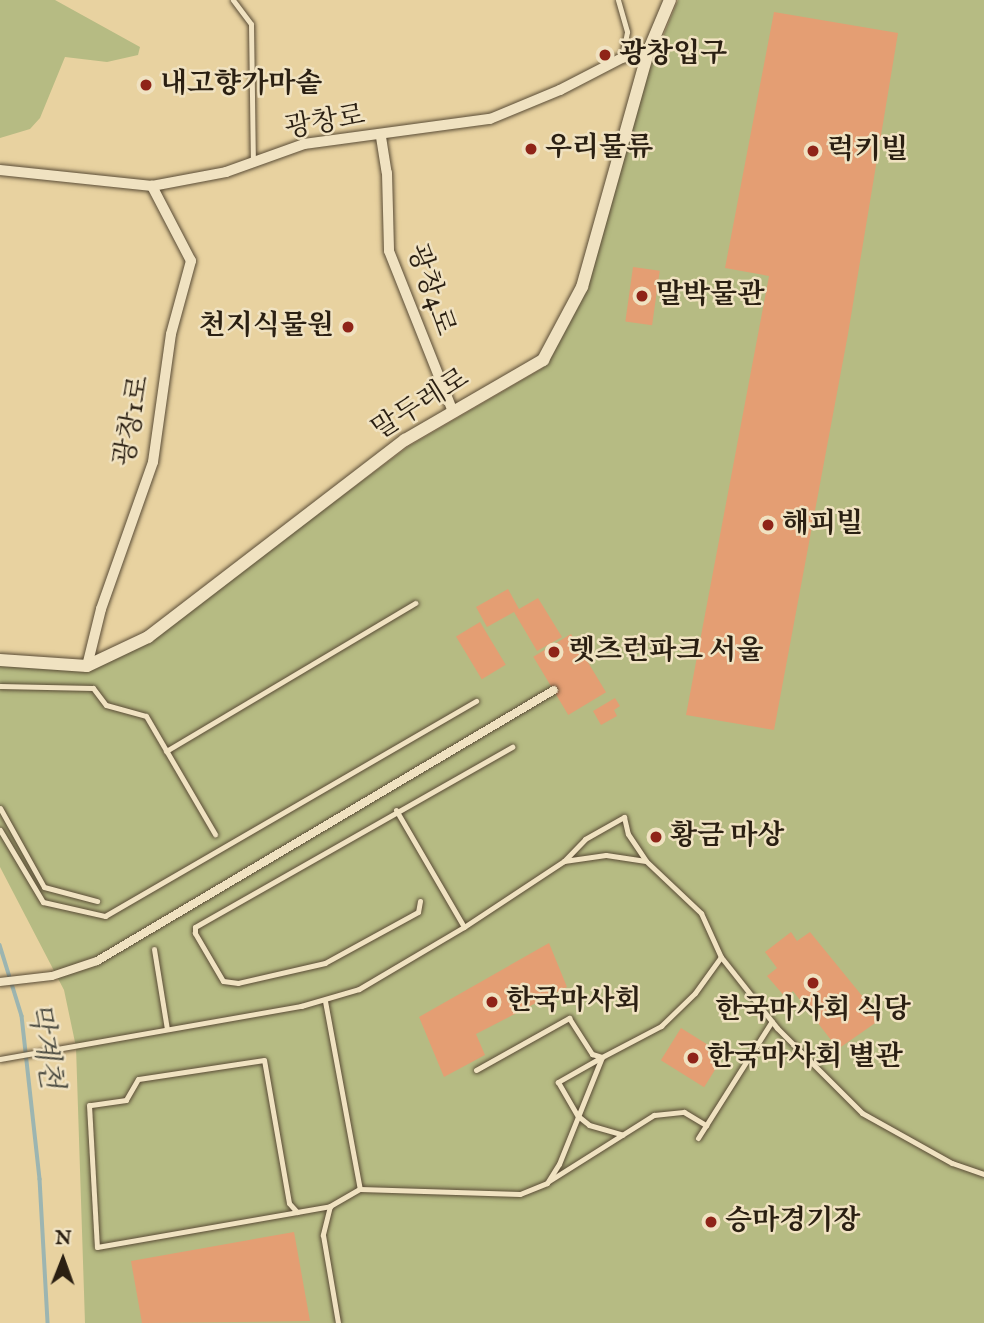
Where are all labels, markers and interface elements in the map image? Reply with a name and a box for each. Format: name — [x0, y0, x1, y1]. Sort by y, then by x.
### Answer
place label: 광창입구 — [619, 38, 727, 72]
marker: 광창입구 — [597, 47, 613, 63]
place label: 내고향가마솥 — [160, 68, 322, 102]
marker: 내고향가마솥 — [138, 77, 154, 93]
street label: 광창로 — [282, 99, 368, 147]
place label: 우리물류 — [545, 132, 653, 166]
place label: 럭키빌 — [827, 134, 908, 168]
marker: 우리물류 — [523, 141, 539, 157]
marker: 럭키빌 — [805, 143, 821, 159]
street label: 광창4로 — [399, 240, 461, 340]
place label: 말박물관 — [656, 279, 764, 313]
marker: 말박물관 — [634, 288, 650, 304]
place label: 천지식물원 — [199, 310, 334, 344]
marker: 천지식물원 — [340, 319, 356, 335]
street label: 말두레로 — [366, 362, 476, 448]
street label: 광창1로 — [109, 373, 157, 469]
place label: 해피빌 — [782, 508, 863, 542]
marker: 해피빌 — [760, 517, 776, 533]
place label: 렛츠런파크 서울 — [568, 635, 763, 669]
marker: 렛츠런파크 서울 — [546, 644, 562, 660]
place label: 황금 마상 — [670, 820, 784, 854]
marker: 황금 마상 — [648, 829, 664, 845]
marker: 한국마사회 식당 — [805, 975, 821, 991]
place label: 한국마사회 — [506, 985, 641, 1019]
marker: 한국마사회 — [484, 994, 500, 1010]
place label: 한국마사회 식당 — [715, 994, 911, 1028]
water label: 막계천 — [19, 1000, 69, 1092]
place label: 한국마사회 별관 — [707, 1041, 902, 1075]
marker: 한국마사회 별관 — [685, 1050, 701, 1066]
place label: 승마경기장 — [725, 1205, 860, 1239]
marker: 승마경기장 — [703, 1214, 719, 1230]
north arrow — [28, 1225, 98, 1295]
text: N — [55, 1227, 72, 1251]

